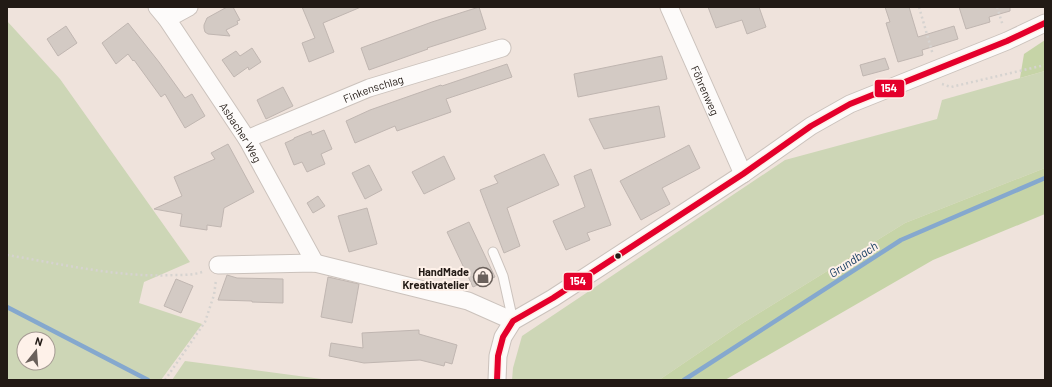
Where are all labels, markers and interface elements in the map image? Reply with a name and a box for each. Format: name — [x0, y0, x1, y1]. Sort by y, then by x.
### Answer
street label: Föhrenweg — [689, 63, 723, 117]
street label: Finkenschlag — [341, 72, 405, 105]
line badge: 154 — [874, 79, 905, 98]
text: 154 — [881, 81, 898, 94]
street label: Asbacher Weg — [218, 100, 265, 164]
water label: Grundbach — [826, 238, 880, 280]
unlabelled marker — [613, 251, 623, 261]
place label: HandMade Kreativatelier — [402, 265, 470, 291]
shop icon: HandMade Kreativatelier — [472, 266, 494, 288]
line badge: 154 — [563, 272, 593, 291]
text: 154 — [570, 274, 587, 287]
north arrow — [16, 331, 56, 371]
text: N — [34, 334, 44, 348]

